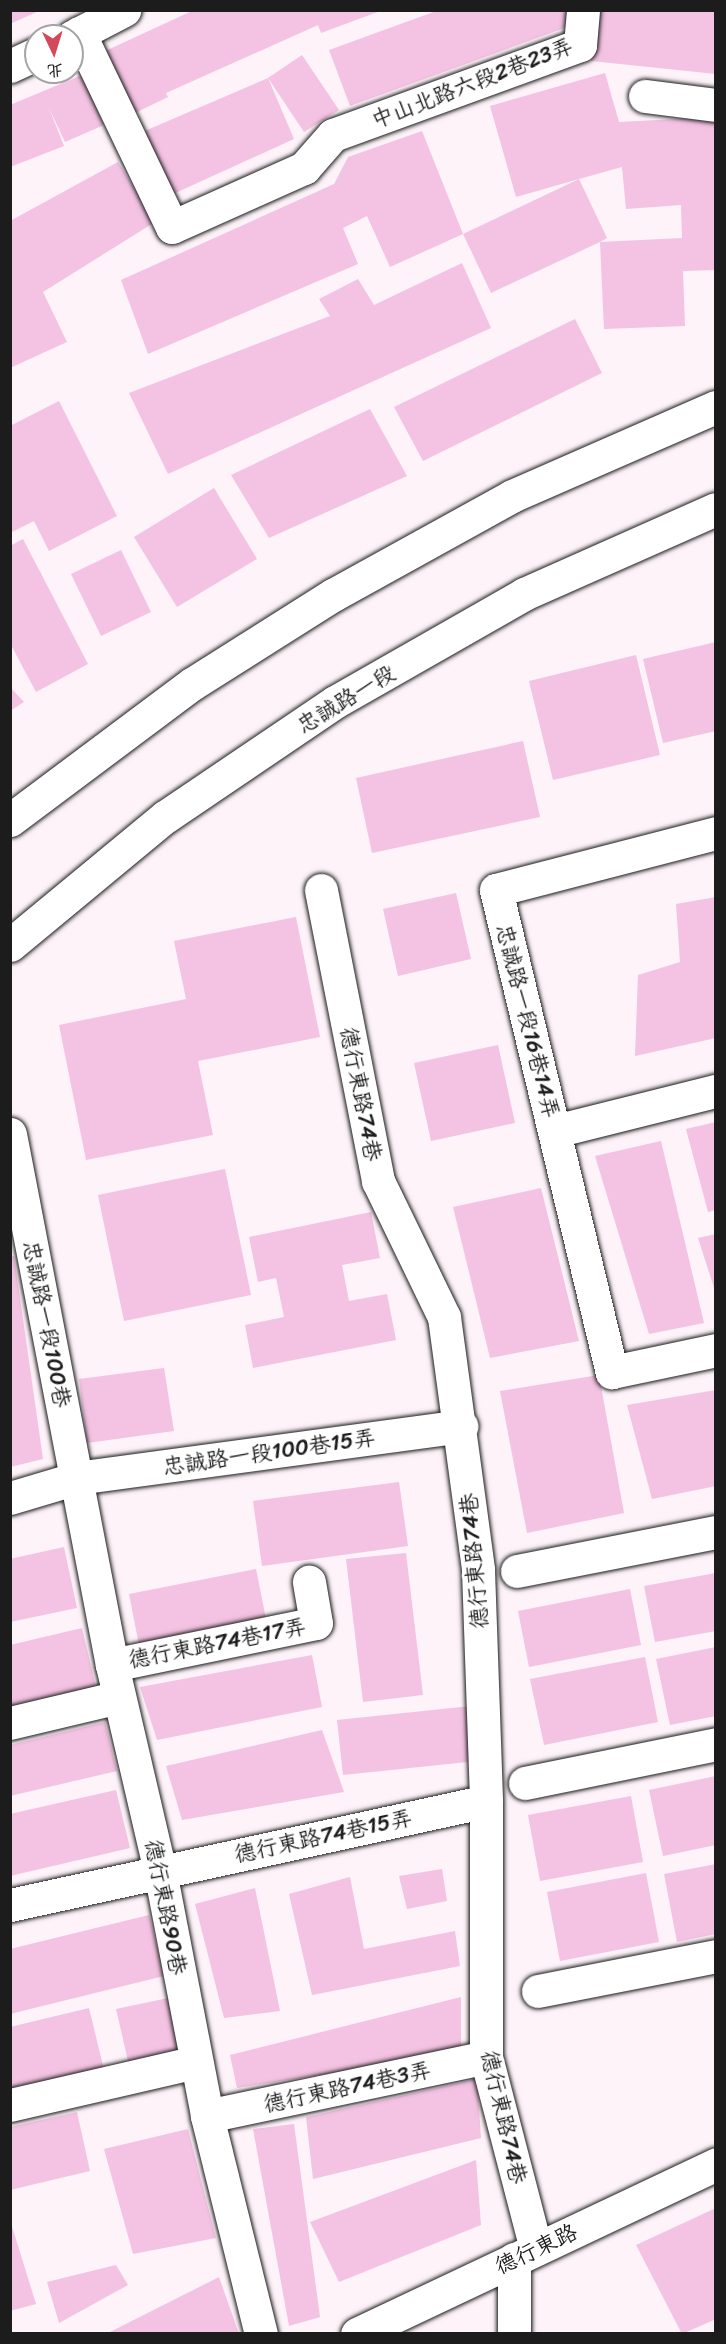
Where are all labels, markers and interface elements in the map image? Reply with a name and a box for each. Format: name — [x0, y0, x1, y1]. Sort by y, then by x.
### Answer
north arrow — [24, 24, 84, 84]
street label: 中山北路六段2巷23弄 — [368, 32, 576, 134]
text: 北 — [46, 55, 64, 85]
street label: 忠誠路一段 — [292, 659, 400, 739]
street label: 忠誠路一段16巷14弄 — [491, 921, 565, 1121]
street label: 德行東路74巷 — [335, 1025, 387, 1163]
street label: 忠誠路一段100巷 — [18, 1238, 76, 1410]
street label: 忠誠路一段100巷15弄 — [161, 1424, 377, 1480]
street label: 德行東路74巷 — [455, 1492, 493, 1630]
street label: 德行東路74巷17弄 — [126, 1613, 308, 1673]
street label: 德行東路74巷15弄 — [232, 1804, 414, 1868]
street label: 德行東路90巷 — [140, 1837, 192, 1977]
street label: 德行東路74巷 — [476, 2048, 532, 2186]
street label: 德行東路74巷3弄 — [261, 2056, 433, 2118]
street label: 德行東路 — [491, 2218, 581, 2280]

